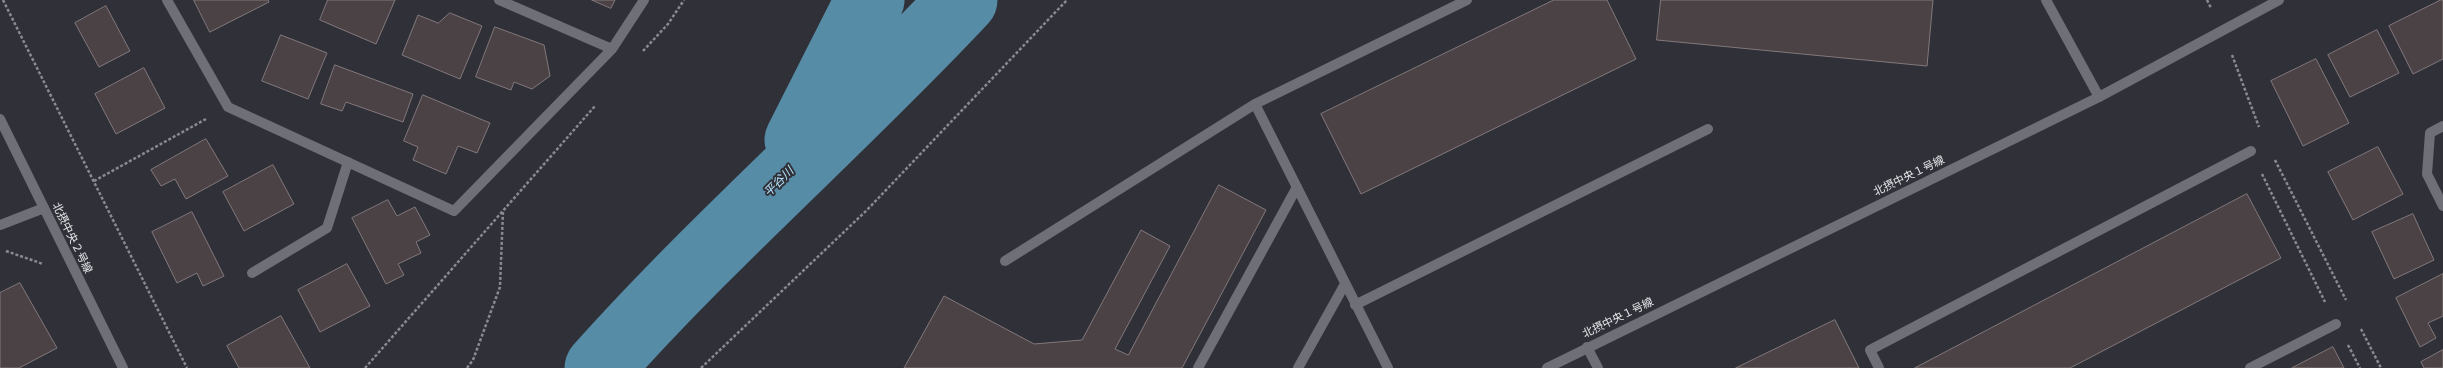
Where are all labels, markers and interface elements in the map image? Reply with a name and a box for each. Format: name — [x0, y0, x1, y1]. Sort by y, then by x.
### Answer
street label: 北摂中央１号線 — [1872, 153, 1946, 199]
water label: 平谷川 — [761, 164, 797, 200]
street label: 北摂中央２号線 — [49, 201, 95, 275]
street label: 北摂中央１号線 — [1581, 295, 1655, 341]

